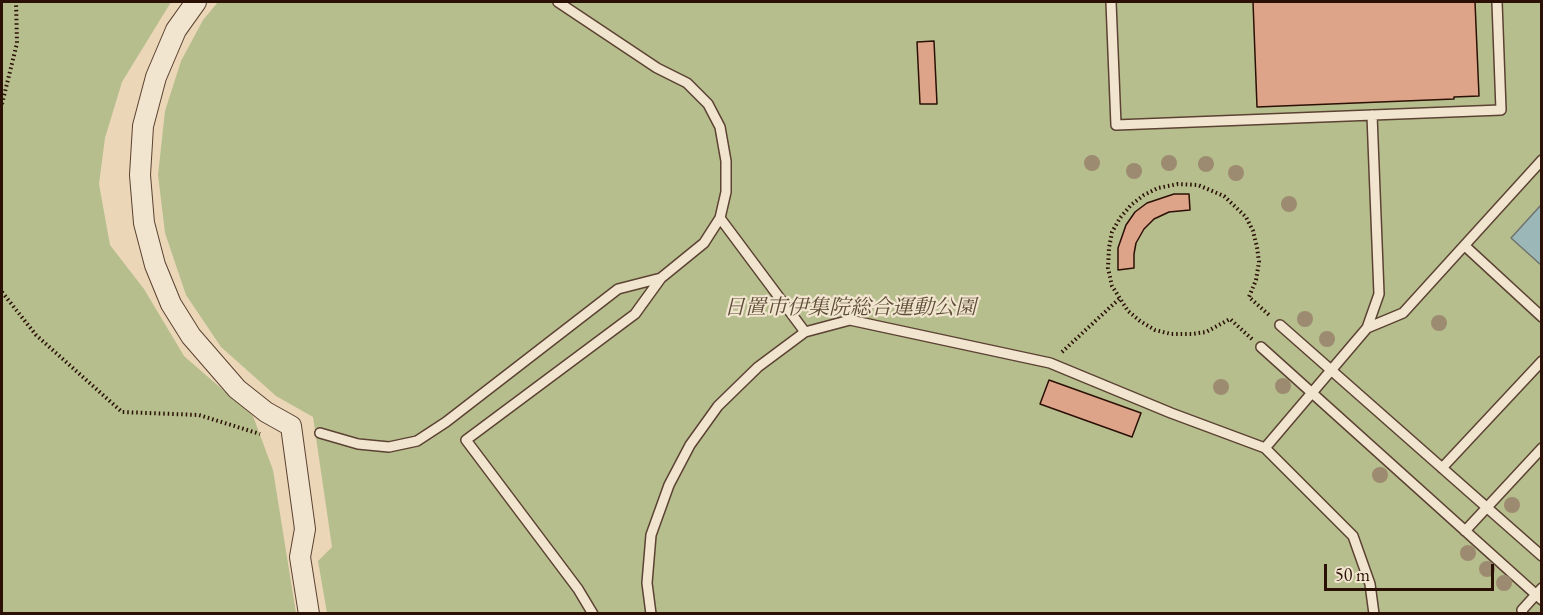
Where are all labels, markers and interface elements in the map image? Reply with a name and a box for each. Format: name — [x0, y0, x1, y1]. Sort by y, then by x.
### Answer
park label: 日置市伊集院総合運動公園 — [724, 295, 976, 321]
scale bar — [1327, 552, 1496, 590]
text: 50 m — [1335, 563, 1370, 586]

